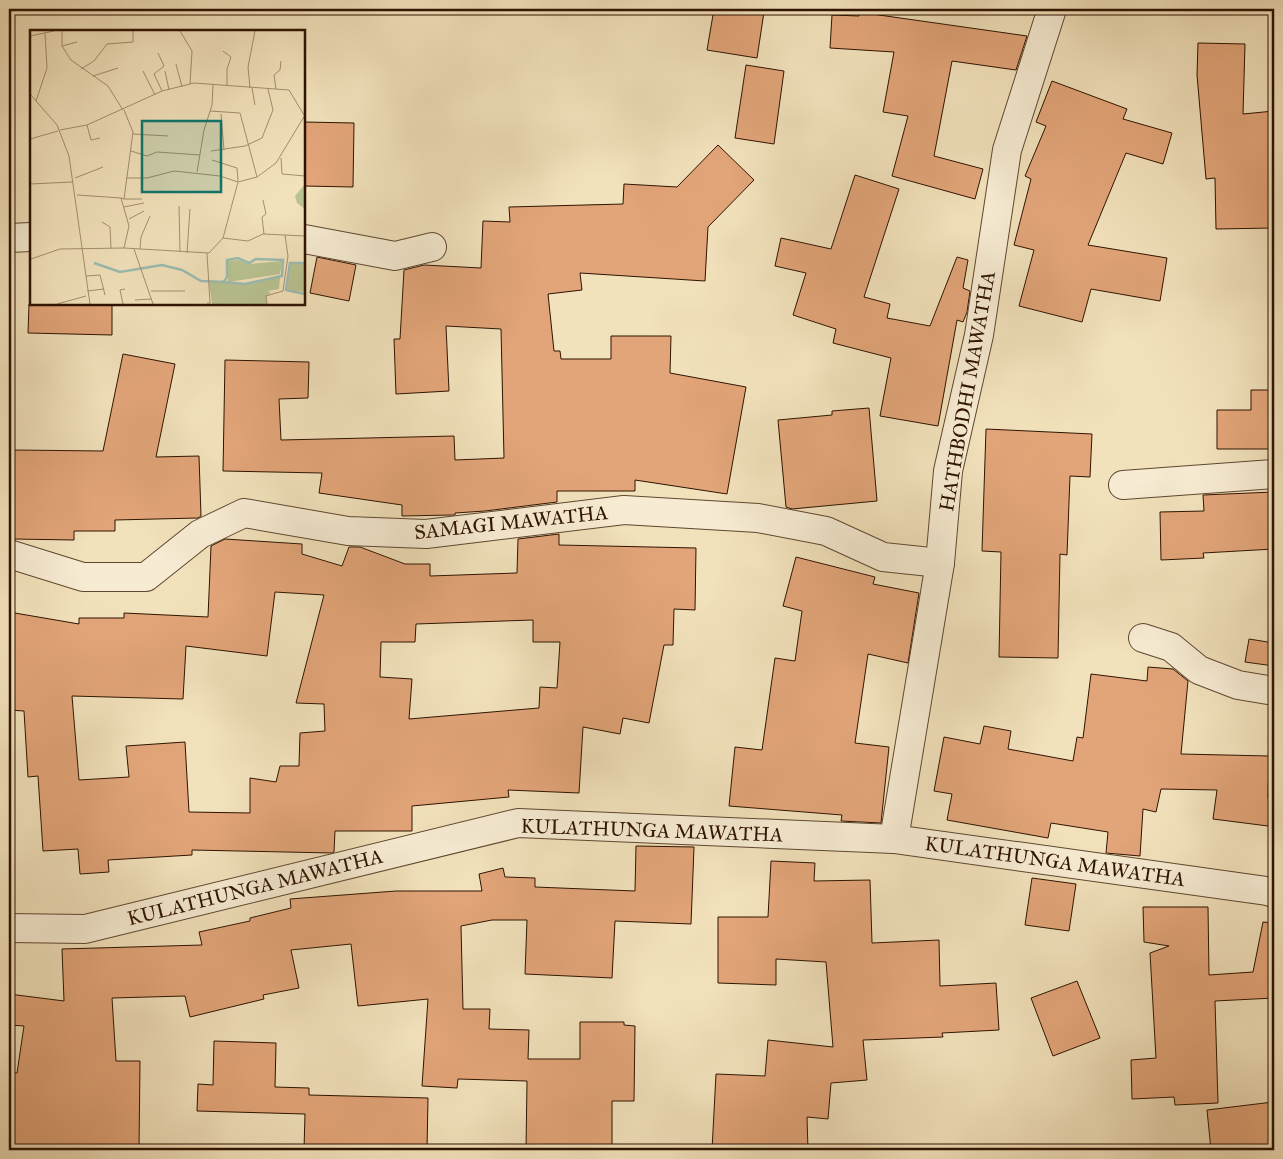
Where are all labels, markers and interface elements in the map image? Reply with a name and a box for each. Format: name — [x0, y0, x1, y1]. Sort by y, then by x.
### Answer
inset map — [30, 30, 305, 305]
street label: HATHBODHI MAWATHA — [934, 268, 1000, 513]
street label: SAMAGI MAWATHA — [413, 500, 610, 544]
street label: KULATHUNGA MAWATHA — [520, 813, 784, 847]
street label: KULATHUNGA MAWATHA — [923, 831, 1187, 891]
street label: KULATHUNGA MAWATHA — [125, 843, 386, 930]

